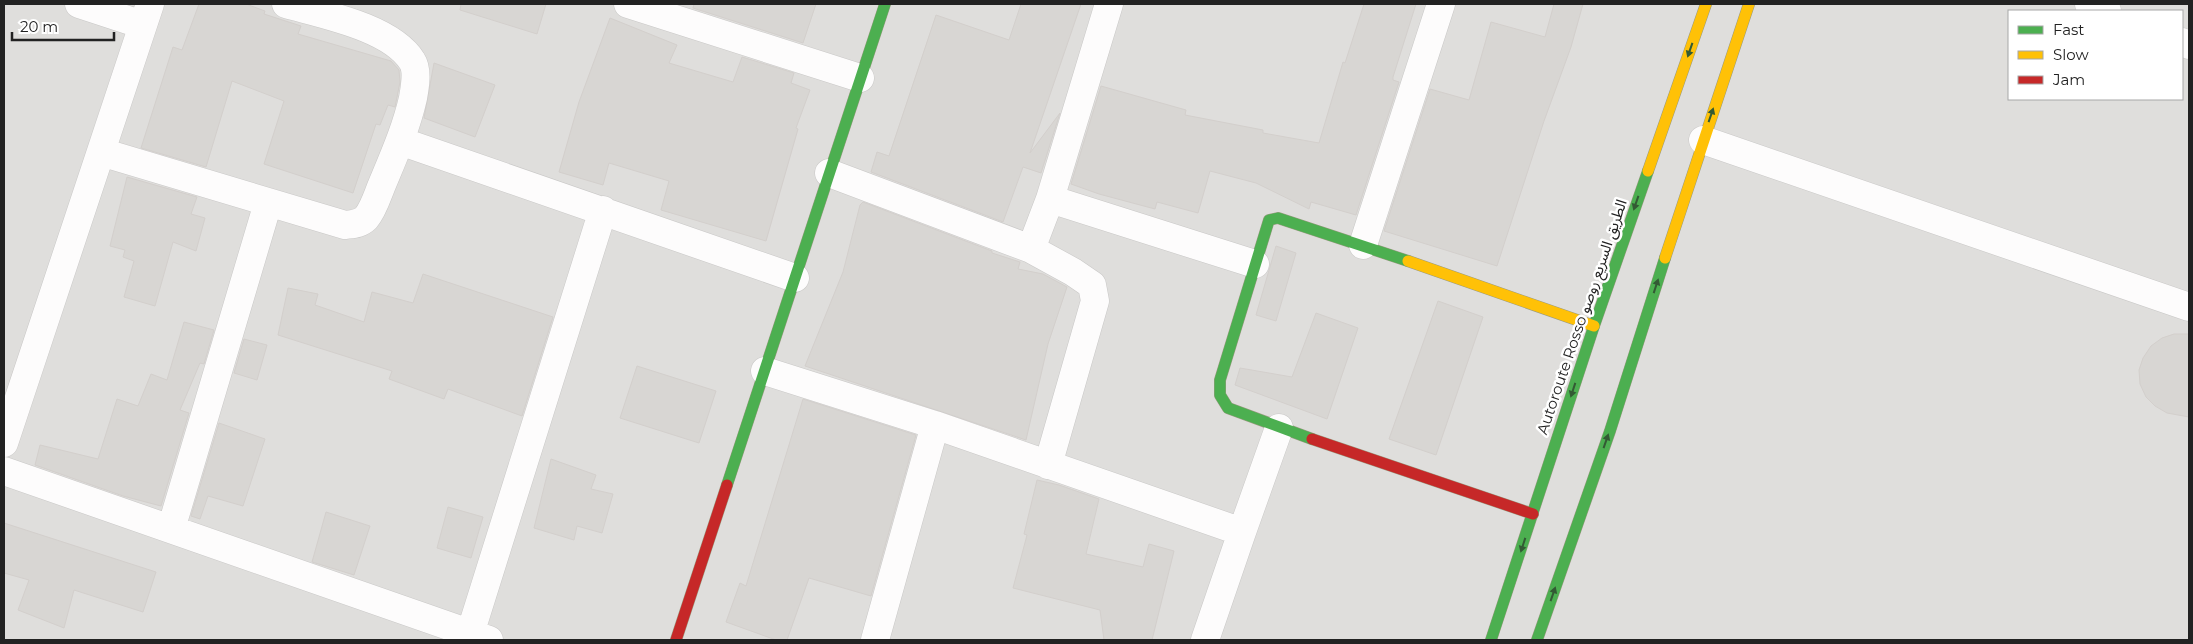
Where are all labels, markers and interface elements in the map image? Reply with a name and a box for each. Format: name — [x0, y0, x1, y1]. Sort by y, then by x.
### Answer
scale bar — [12, 10, 115, 42]
legend — [2008, 10, 2183, 100]
text: 20 m — [20, 17, 58, 36]
text: Fast — [2053, 20, 2084, 39]
one-way arrow — [1685, 43, 1693, 58]
text: Slow — [2053, 45, 2089, 64]
text: Jam — [2052, 70, 2085, 89]
one-way arrow — [1708, 107, 1715, 122]
one-way arrow — [1632, 196, 1639, 211]
street label: Autoroute Rosso الطريق السريع روصو — [1532, 197, 1634, 438]
one-way arrow — [1652, 278, 1660, 293]
one-way arrow — [1569, 383, 1576, 398]
one-way arrow — [1603, 433, 1611, 448]
one-way arrow — [1518, 538, 1526, 553]
one-way arrow — [1549, 586, 1557, 601]

